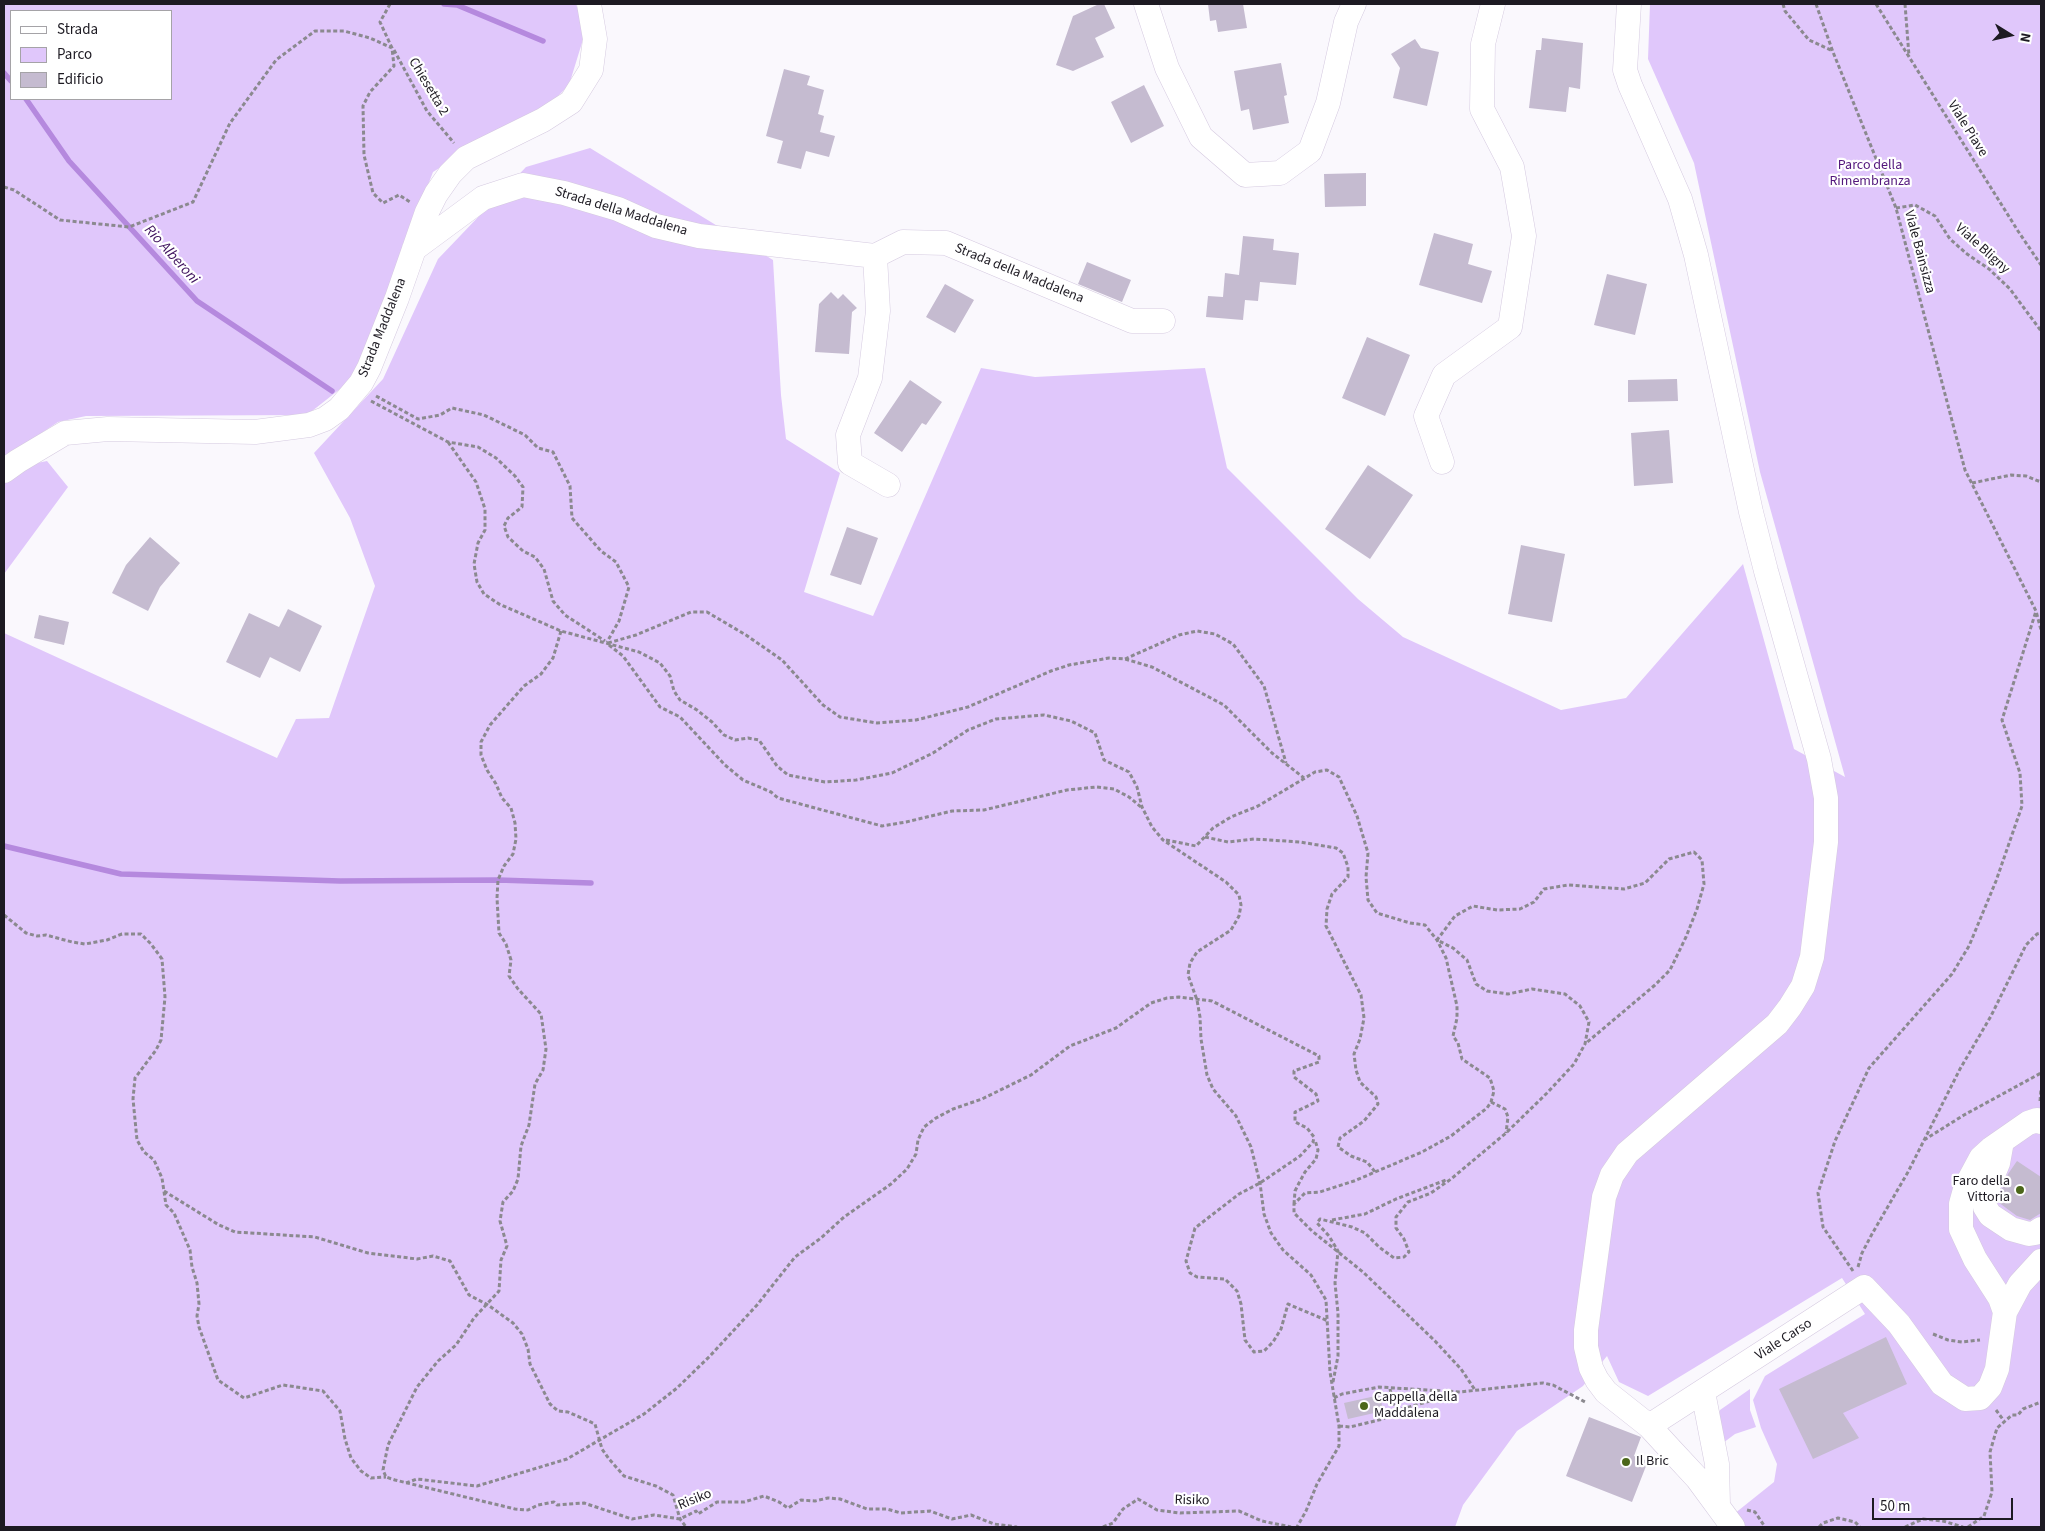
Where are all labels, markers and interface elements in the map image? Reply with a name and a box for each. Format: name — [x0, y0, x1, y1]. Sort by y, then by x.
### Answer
legend — [10, 10, 172, 100]
north arrow — [1985, 10, 2035, 60]
text: Strada — [57, 19, 98, 40]
text: N — [2014, 31, 2035, 44]
text: Parco — [57, 44, 92, 65]
street label: Chiesetta 2 — [404, 55, 452, 119]
text: Edificio — [57, 69, 104, 90]
street label: Viale Piave — [1943, 98, 1991, 160]
park label: Parco della Rimembranza — [1829, 158, 1911, 190]
street label: Strada della Maddalena — [553, 184, 689, 240]
street label: Viale Bainsizza — [1900, 209, 1938, 295]
street label: Viale Bligny — [1951, 220, 2013, 278]
water label: Rio Alberoni — [140, 222, 202, 288]
street label: Strada della Maddalena — [952, 240, 1086, 308]
street label: Strada Maddalena — [355, 276, 411, 380]
place label: Faro della Vittoria — [1952, 1174, 2010, 1206]
marker: Faro della Vittoria — [2014, 1184, 2026, 1196]
street label: Viale Carso — [1752, 1315, 1816, 1365]
place label: Cappella della Maddalena — [1374, 1390, 1457, 1422]
marker: Cappella della Maddalena — [1358, 1400, 1370, 1412]
place label: Il Bric — [1636, 1454, 1669, 1470]
marker: Il Bric — [1620, 1456, 1632, 1468]
street label: Risiko — [676, 1486, 714, 1514]
scale bar — [1875, 1488, 2016, 1520]
street label: Risiko — [1174, 1492, 1210, 1510]
text: 50 m — [1880, 1496, 1910, 1517]

